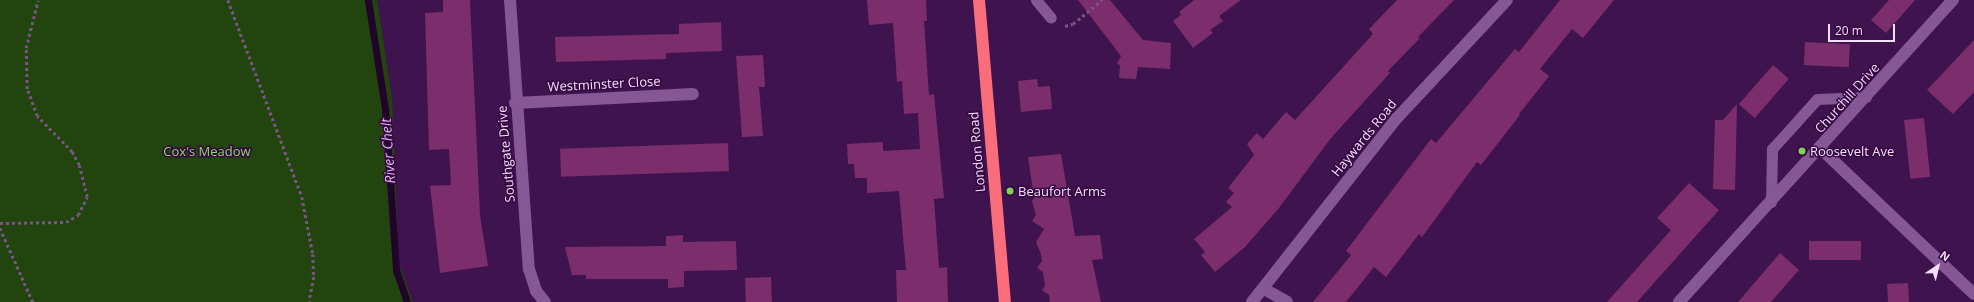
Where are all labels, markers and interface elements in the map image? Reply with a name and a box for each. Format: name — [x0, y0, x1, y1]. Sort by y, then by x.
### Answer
scale bar — [1830, 16, 1897, 42]
text: 20 m — [1835, 22, 1863, 39]
street label: Churchill Drive — [1812, 60, 1882, 136]
street label: Westminster Close — [547, 73, 661, 95]
street label: Haywards Road — [1328, 96, 1400, 180]
street label: Southgate Drive — [494, 105, 518, 203]
street label: London Road — [966, 111, 988, 193]
water label: River Chelt — [377, 118, 399, 184]
park label: Cox's Meadow — [163, 143, 251, 159]
place label: Roosevelt Ave — [1810, 143, 1894, 159]
marker: Roosevelt Ave — [1797, 146, 1807, 156]
place label: Beaufort Arms — [1018, 183, 1106, 199]
marker: Beaufort Arms — [1005, 186, 1015, 196]
north arrow — [1918, 246, 1958, 286]
text: N — [1937, 247, 1953, 264]

